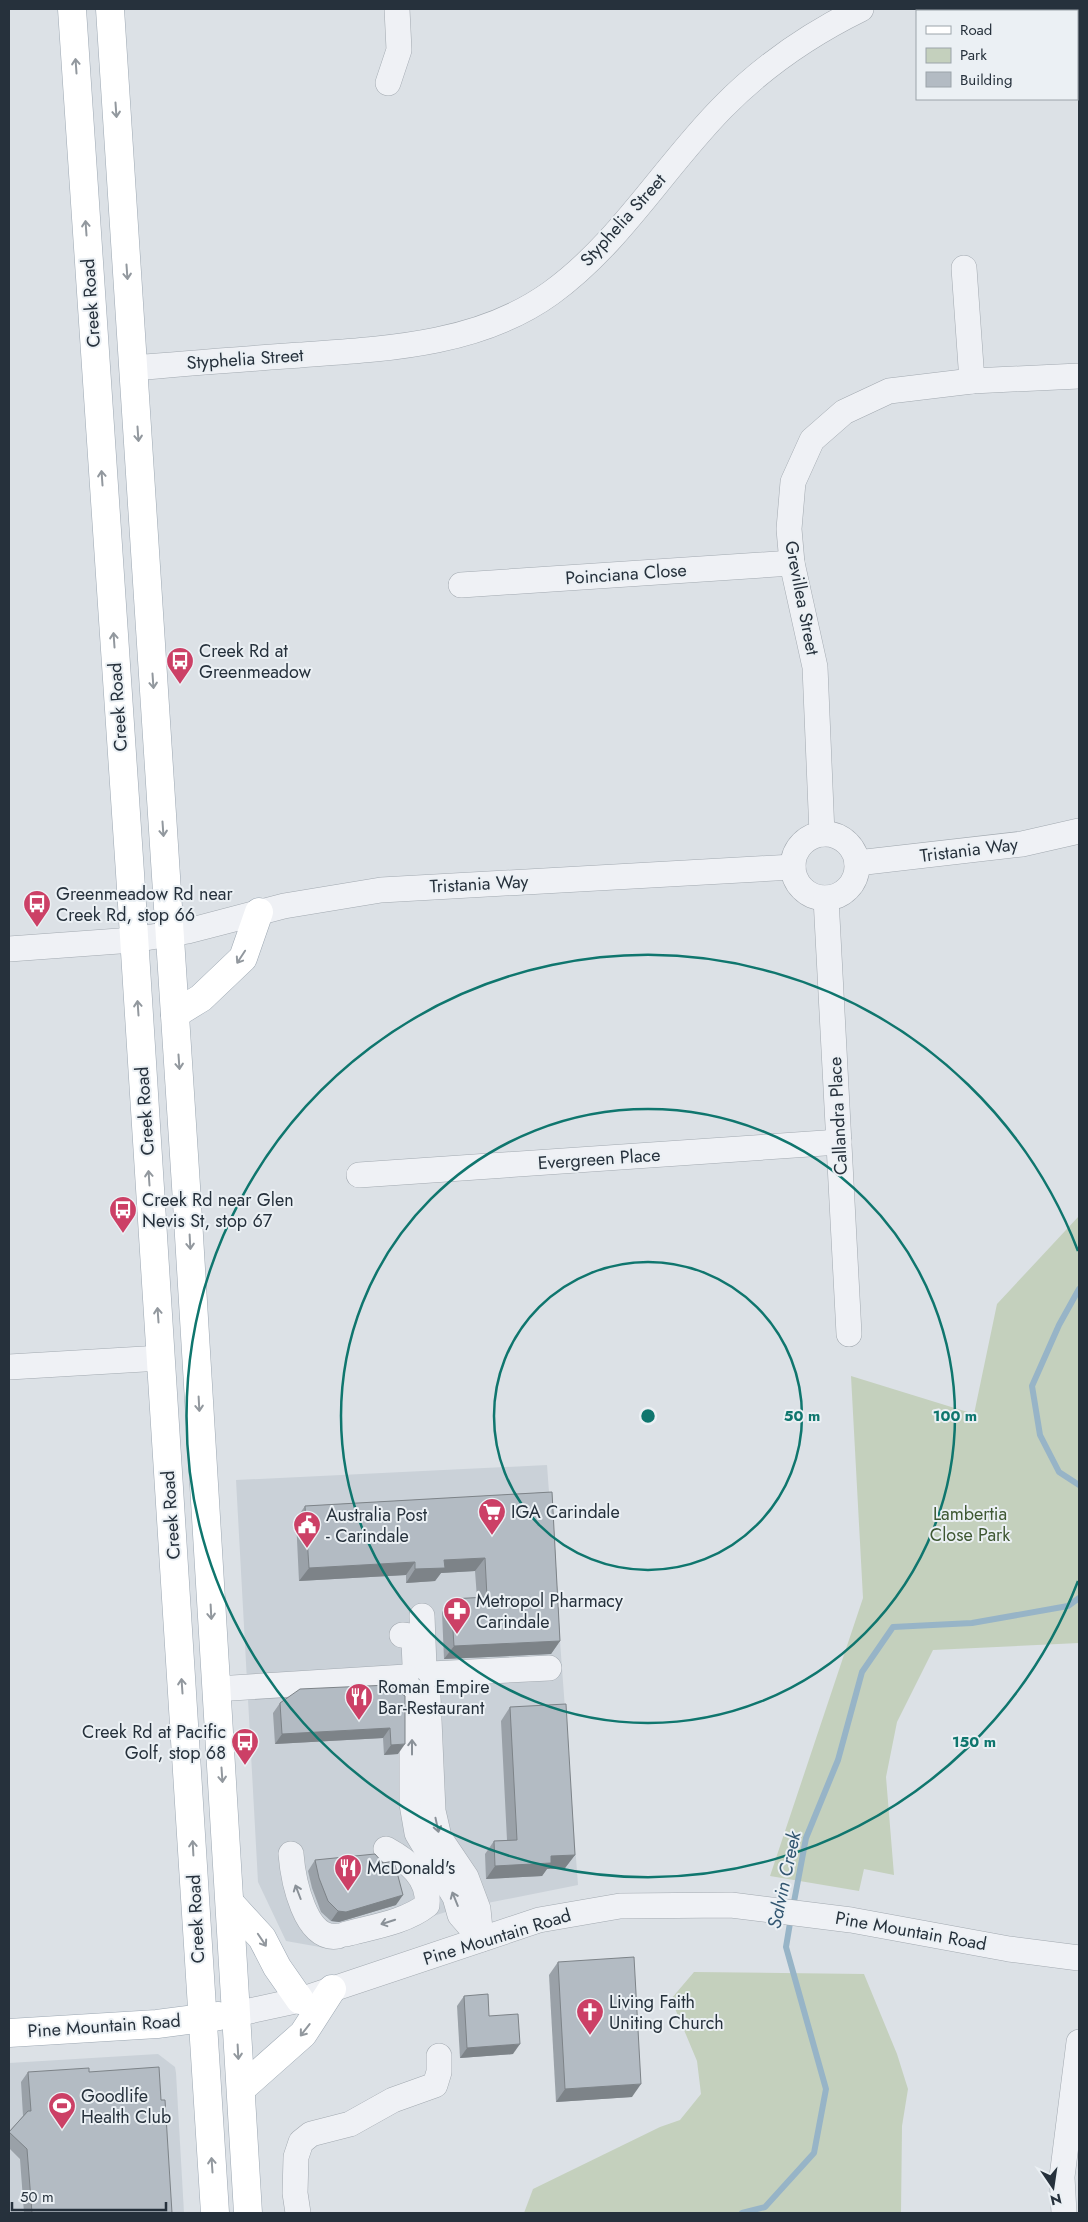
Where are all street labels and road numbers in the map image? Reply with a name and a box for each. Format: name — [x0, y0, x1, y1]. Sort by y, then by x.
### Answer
street label: Styphelia Street — [574, 167, 672, 272]
street label: Creek Road — [75, 258, 107, 348]
street label: Styphelia Street — [186, 342, 305, 376]
street label: Grevillea Street — [778, 539, 826, 658]
street label: Poinciana Close — [564, 557, 688, 591]
street label: Creek Road — [102, 662, 134, 752]
street label: Tristania Way — [918, 831, 1020, 869]
street label: Tristania Way — [429, 868, 529, 900]
street label: Callandra Place — [822, 1056, 854, 1176]
street label: Creek Road — [129, 1066, 161, 1156]
street label: Evergreen Place — [537, 1142, 661, 1176]
street label: Creek Road — [155, 1470, 187, 1560]
street label: Creek Road — [181, 1874, 211, 1964]
street label: Pine Mountain Road — [420, 1902, 574, 1972]
street label: Pine Mountain Road — [833, 1905, 989, 1957]
street label: Pine Mountain Road — [27, 2008, 181, 2044]

